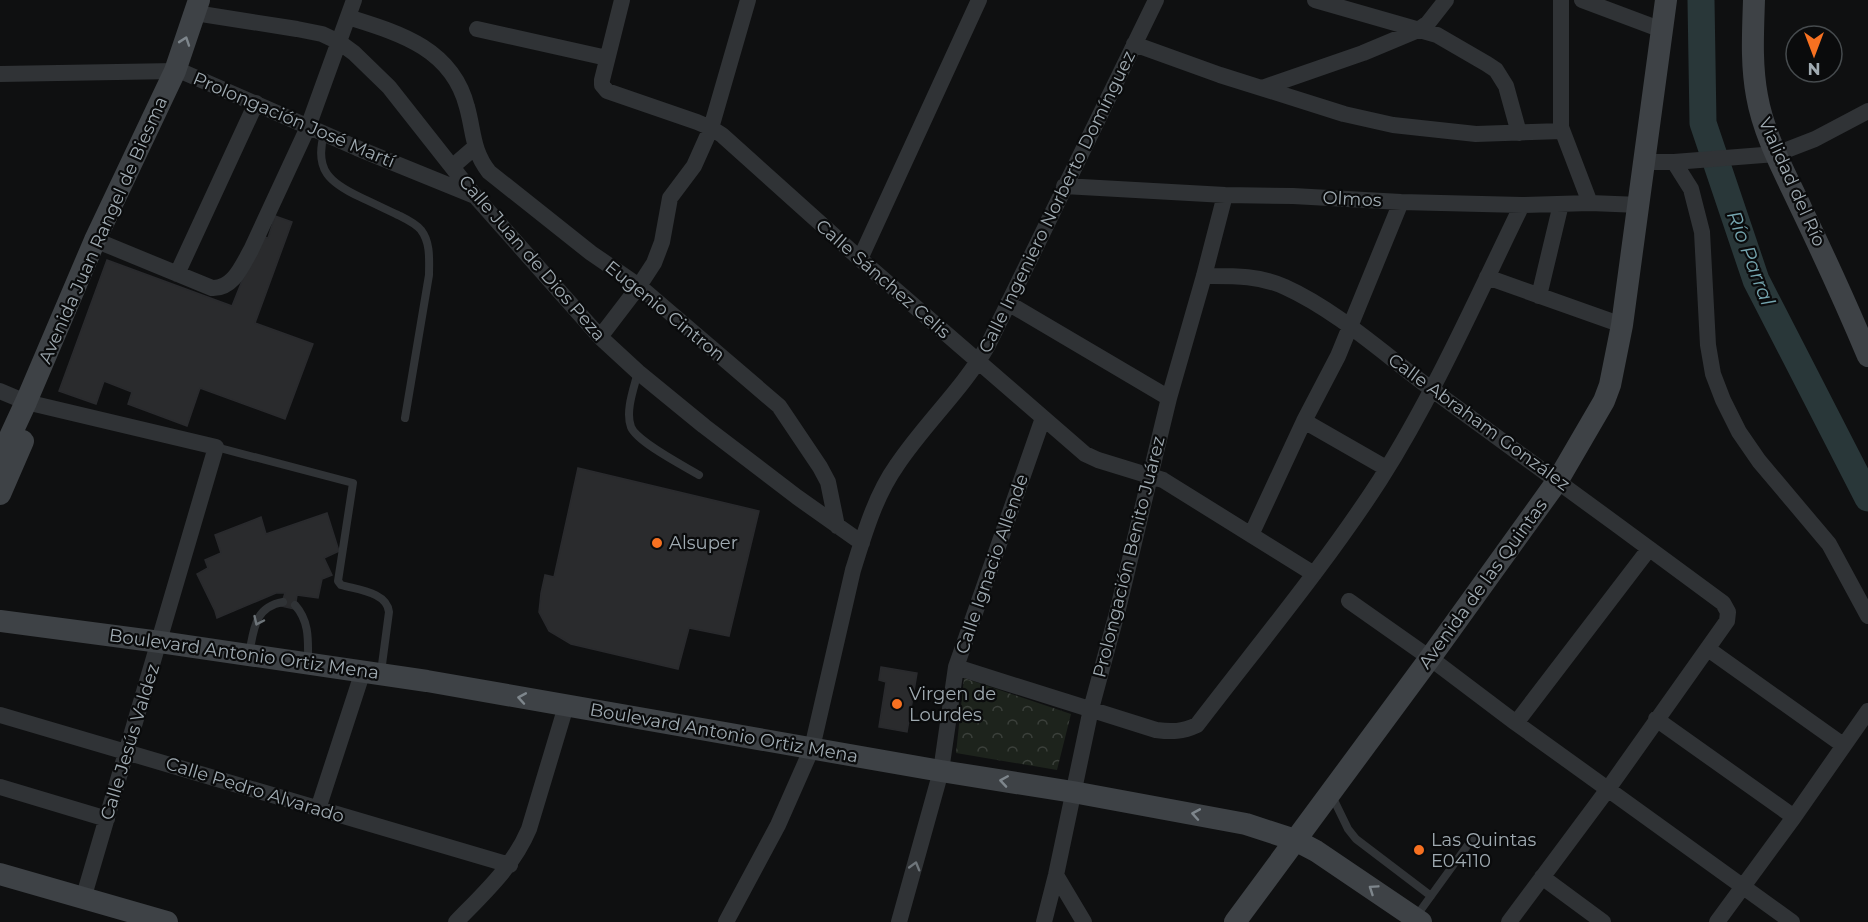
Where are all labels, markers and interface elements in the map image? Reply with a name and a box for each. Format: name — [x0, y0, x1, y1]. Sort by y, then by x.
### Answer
north arrow — [1784, 24, 1844, 84]
one-way arrow — [178, 36, 191, 47]
street label: Calle Ingeniero Norberto Domínguez — [974, 47, 1140, 357]
text: N — [1808, 59, 1820, 78]
street label: Prolongación José Martí — [190, 67, 399, 173]
street label: Avenida Juan Rangel de Biesma — [34, 93, 172, 367]
street label: Vialidad del Río — [1754, 114, 1830, 250]
street label: Calle Juan de Dios Peza — [454, 171, 610, 345]
street label: Olmos — [1322, 186, 1382, 212]
water label: Río Parral — [1722, 207, 1780, 309]
street label: Calle Sánchez Celis — [811, 215, 955, 344]
street label: Eugenio Cintron — [601, 256, 729, 366]
street label: Calle Abraham González — [1384, 349, 1574, 495]
street label: Prolongación Benito Juárez — [1088, 434, 1170, 680]
street label: Calle Ignacio Allende — [951, 471, 1033, 657]
street label: Avenida de las Quintas — [1414, 495, 1552, 673]
place label: Alsuper — [669, 532, 738, 554]
marker: Alsuper — [650, 536, 664, 550]
one-way arrow — [253, 615, 265, 626]
street label: Boulevard Antonio Ortiz Mena — [108, 624, 380, 684]
street label: Calle Jesús Valdez — [96, 661, 164, 823]
place label: Virgen de Lourdes — [909, 683, 996, 726]
one-way arrow — [517, 692, 527, 705]
marker: Virgen de Lourdes — [890, 697, 904, 711]
street label: Boulevard Antonio Ortiz Mena — [588, 699, 860, 767]
street label: Calle Pedro Alvarado — [163, 752, 347, 828]
one-way arrow — [999, 775, 1008, 787]
one-way arrow — [1191, 808, 1201, 821]
place label: Las Quintas E04110 — [1431, 829, 1536, 872]
marker: Las Quintas E04110 — [1412, 843, 1426, 857]
one-way arrow — [907, 861, 920, 871]
one-way arrow — [1368, 885, 1379, 896]

